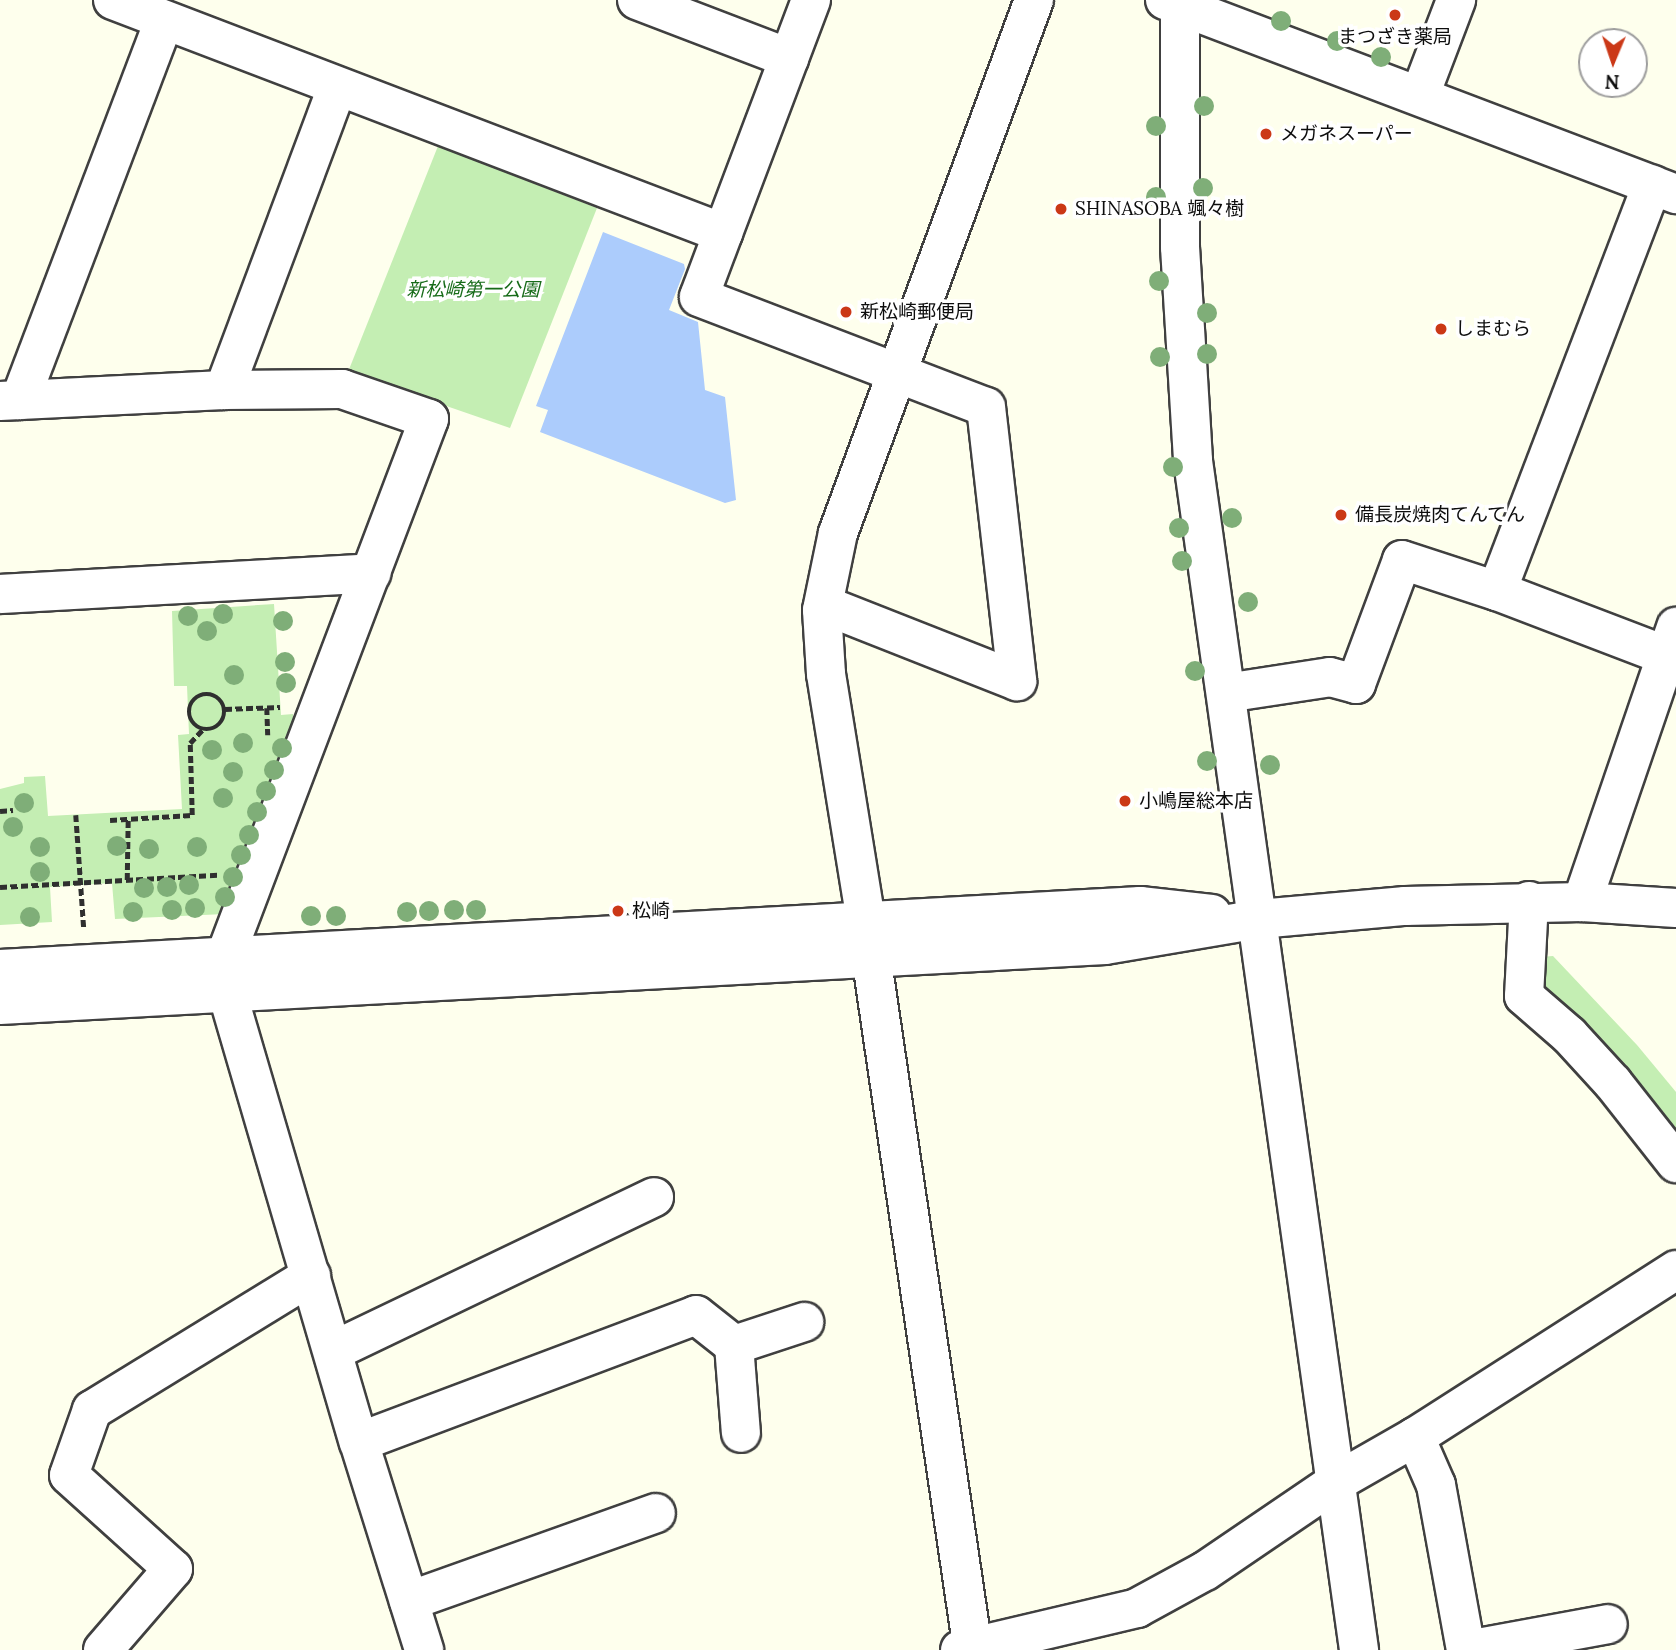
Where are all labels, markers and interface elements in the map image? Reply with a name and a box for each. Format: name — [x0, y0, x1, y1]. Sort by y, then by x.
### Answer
marker: まつざき薬局 — [1387, 7, 1403, 23]
place label: まつざき薬局 — [1338, 26, 1452, 48]
north arrow — [1578, 28, 1648, 98]
text: N — [1605, 70, 1620, 94]
place label: メガネスーパー — [1280, 123, 1413, 145]
marker: メガネスーパー — [1258, 126, 1274, 142]
place label: SHINASOBA 颯々樹 — [1075, 198, 1244, 220]
marker: SHINASOBA 颯々樹 — [1053, 201, 1069, 217]
park label: 新松崎第一公園 — [407, 279, 539, 301]
place label: 新松崎郵便局 — [860, 301, 974, 323]
marker: 新松崎郵便局 — [838, 304, 854, 320]
place label: しまむら — [1455, 318, 1531, 340]
marker: しまむら — [1433, 321, 1449, 337]
place label: 備長炭焼肉てんてん — [1355, 504, 1526, 526]
marker: 備長炭焼肉てんてん — [1333, 507, 1349, 523]
place label: 小嶋屋総本店 — [1139, 790, 1253, 812]
marker: 小嶋屋総本店 — [1117, 793, 1133, 809]
place label: 松崎 — [632, 900, 670, 922]
marker: 松崎 — [610, 903, 626, 919]

